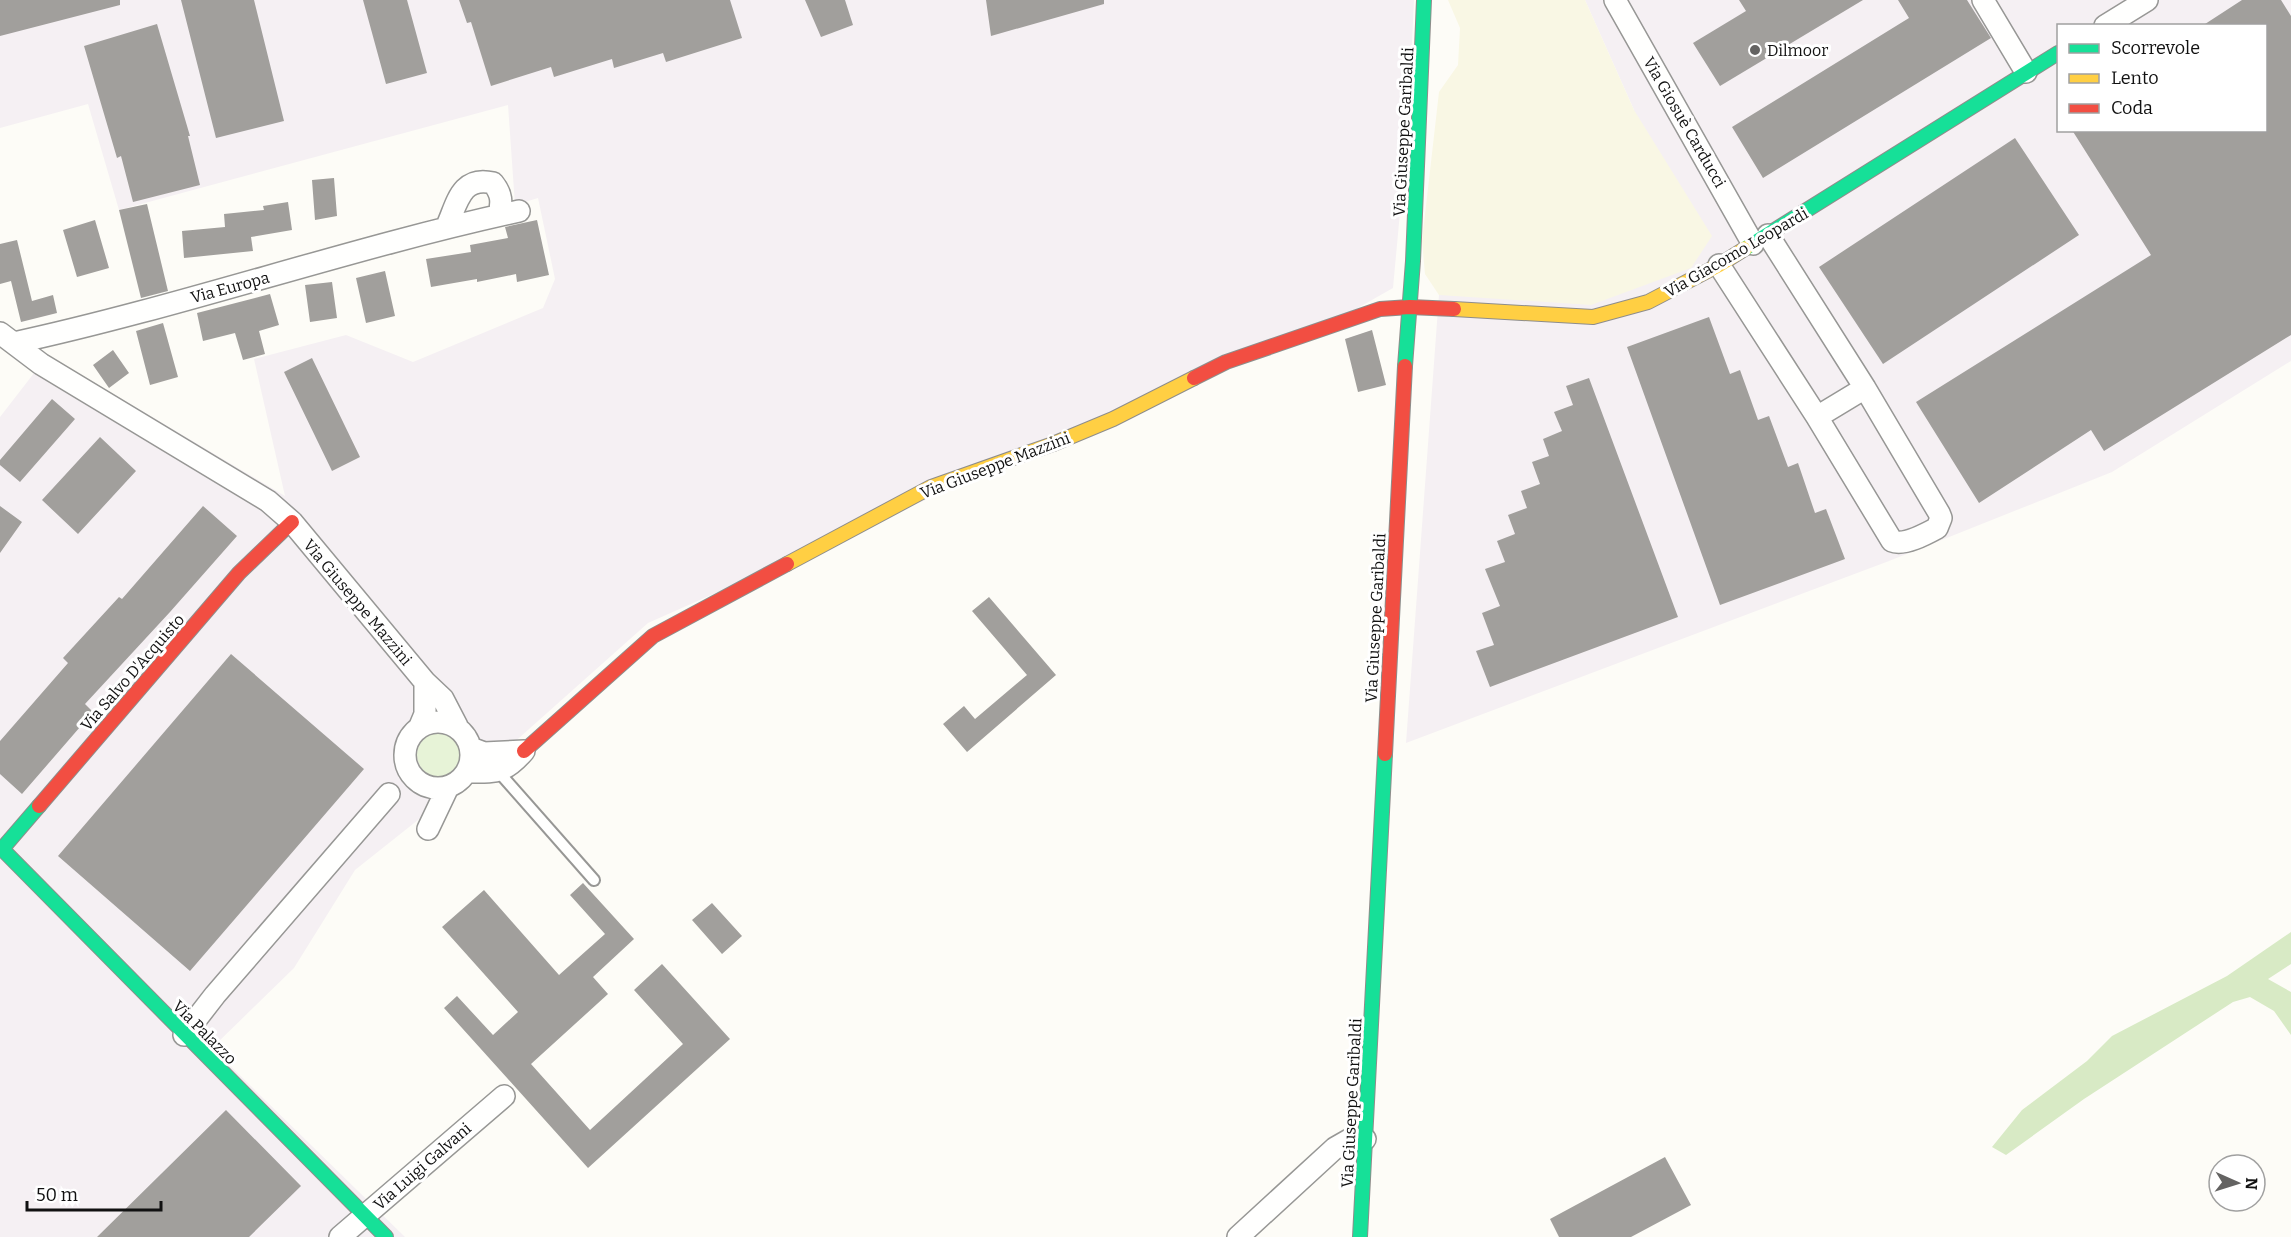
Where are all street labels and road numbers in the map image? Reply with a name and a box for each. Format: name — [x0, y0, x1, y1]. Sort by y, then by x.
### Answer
street label: Via Giuseppe Garibaldi — [1390, 47, 1417, 217]
street label: Via Giosuè Carducci — [1639, 54, 1730, 191]
street label: Via Giacomo Leopardi — [1661, 203, 1812, 301]
street label: Via Europa — [189, 268, 272, 307]
street label: Via Giuseppe Mazzini — [918, 428, 1073, 503]
street label: Via Giuseppe Garibaldi — [1362, 533, 1389, 703]
street label: Via Giuseppe Mazzini — [299, 535, 416, 669]
street label: Via Salvo D'Acquisto — [77, 610, 188, 735]
street label: Via Palazzo — [169, 996, 241, 1068]
street label: Via Giuseppe Garibaldi — [1338, 1018, 1365, 1188]
street label: Via Luigi Galvani — [370, 1119, 475, 1214]

